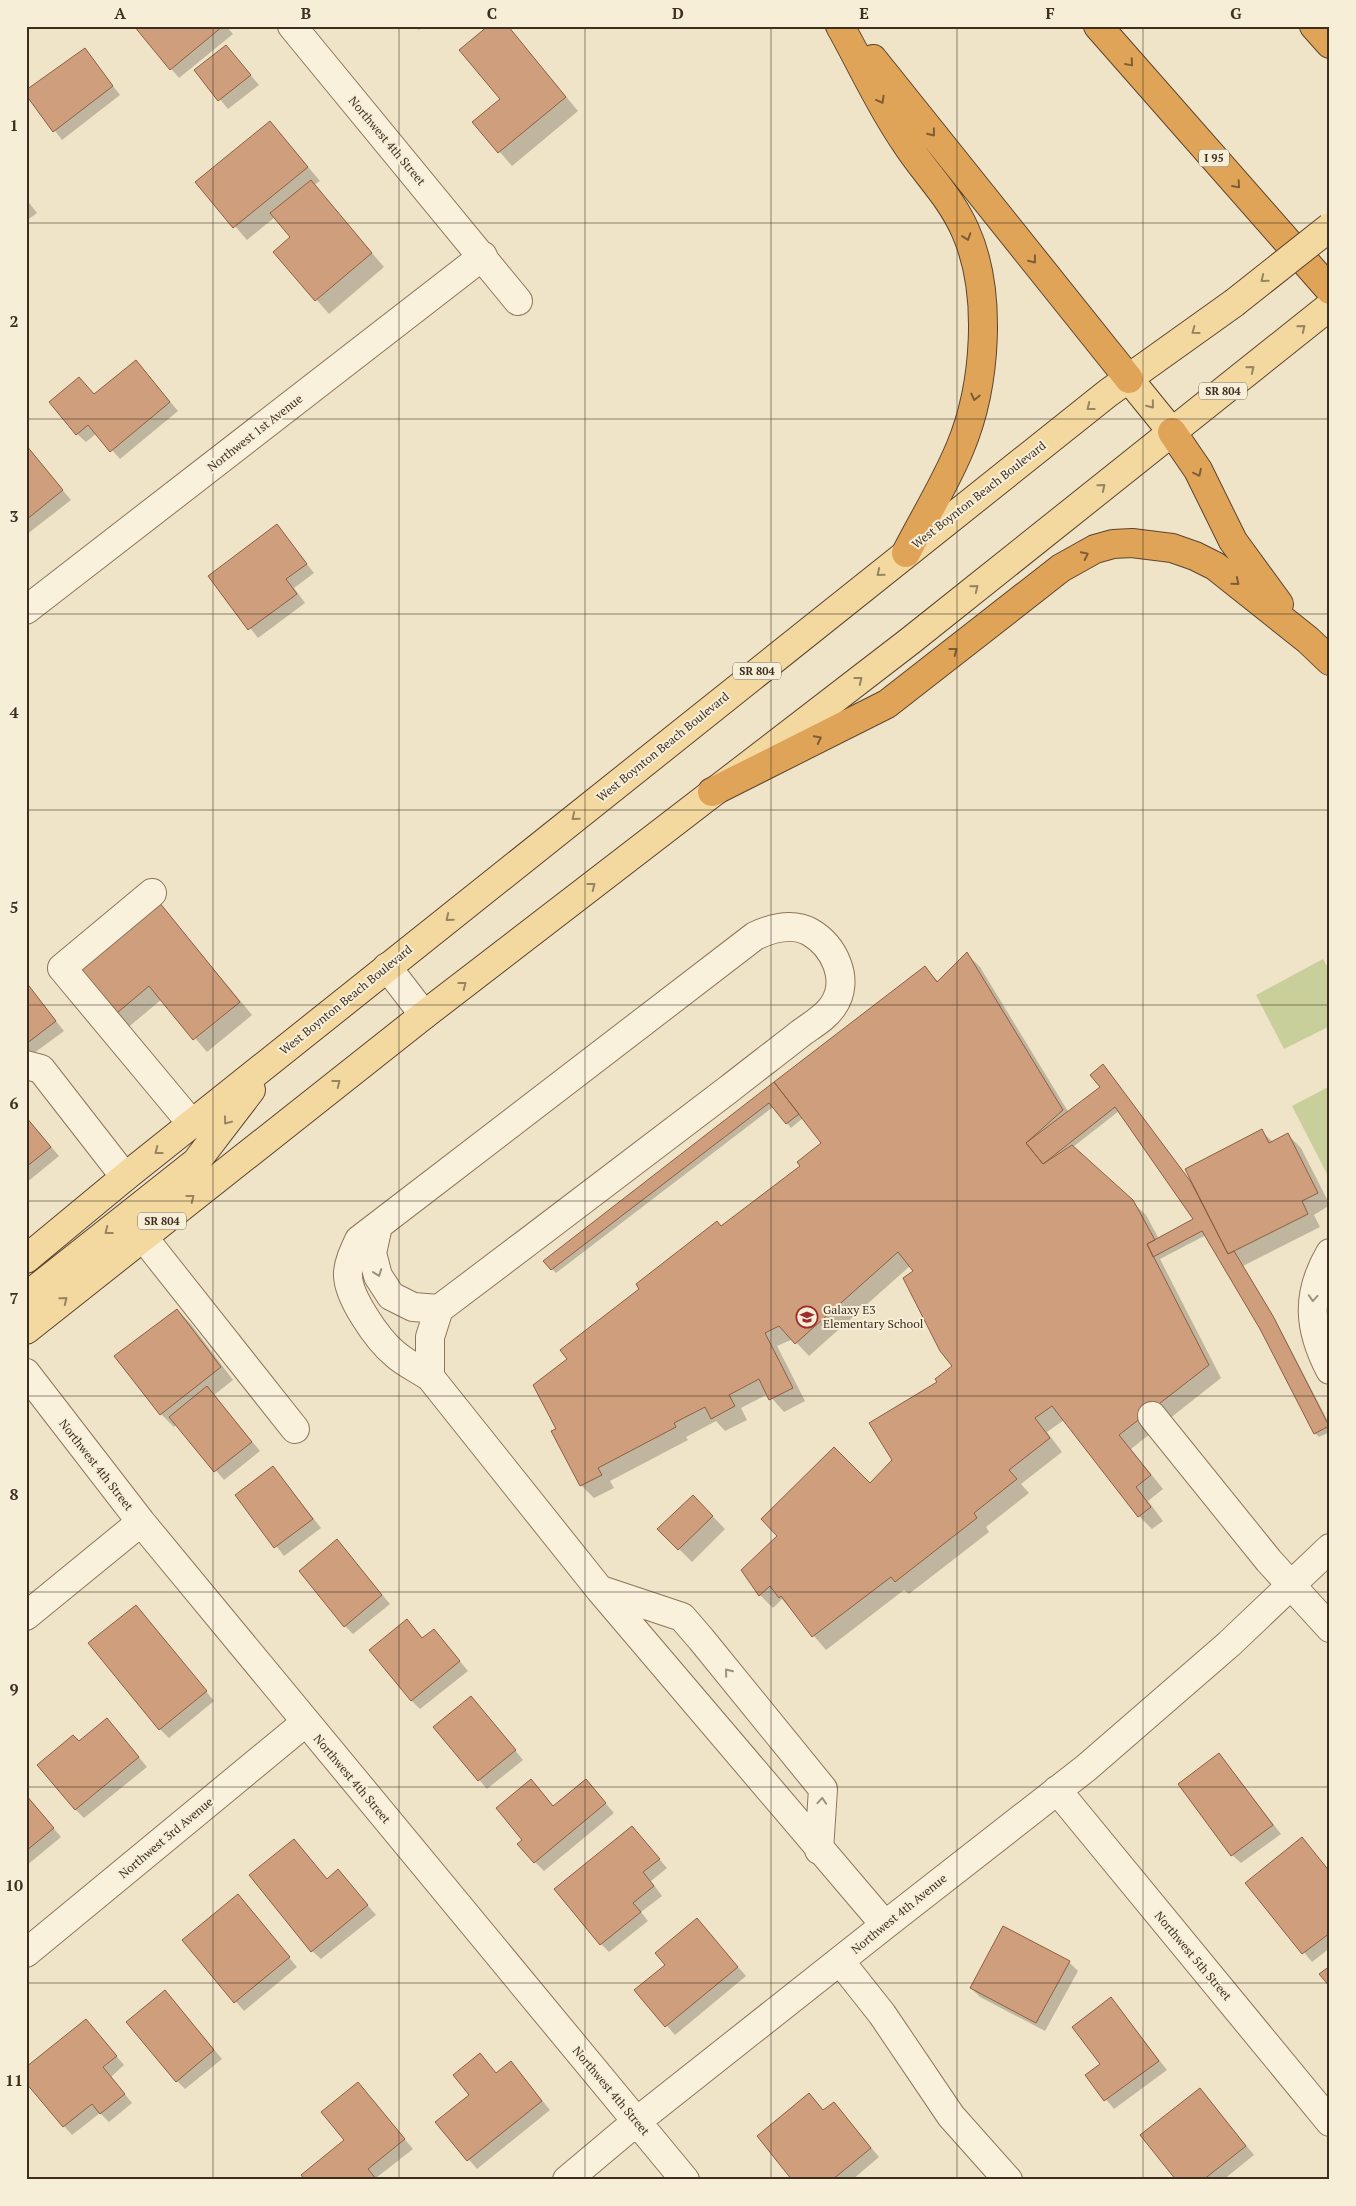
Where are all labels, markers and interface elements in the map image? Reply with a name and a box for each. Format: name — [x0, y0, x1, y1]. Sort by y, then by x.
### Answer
text: A — [114, 2, 126, 24]
text: B — [301, 2, 311, 24]
text: C — [487, 2, 497, 24]
text: D — [672, 2, 684, 24]
text: E — [859, 2, 869, 24]
text: F — [1045, 2, 1055, 24]
text: G — [1230, 2, 1242, 24]
one-way arrow — [1124, 57, 1133, 66]
street label: Northwest 4th Street — [346, 93, 429, 189]
one-way arrow — [875, 94, 885, 103]
text: 1 — [9, 114, 19, 136]
one-way arrow — [927, 127, 935, 136]
road number: I 95 — [1199, 150, 1229, 167]
one-way arrow — [1231, 179, 1240, 188]
one-way arrow — [961, 232, 971, 240]
one-way arrow — [1028, 254, 1036, 263]
one-way arrow — [1261, 273, 1270, 281]
text: 2 — [9, 310, 19, 332]
one-way arrow — [1191, 325, 1200, 334]
one-way arrow — [1296, 326, 1305, 334]
one-way arrow — [1246, 365, 1255, 374]
road number: SR 804 — [1199, 382, 1247, 400]
street label: Northwest 1st Avenue — [204, 391, 305, 474]
one-way arrow — [970, 392, 981, 401]
one-way arrow — [1145, 399, 1153, 408]
one-way arrow — [1087, 402, 1096, 410]
street label: West Boynton Beach Boulevard — [909, 437, 1049, 552]
one-way arrow — [1192, 468, 1202, 477]
one-way arrow — [1097, 484, 1106, 493]
text: 3 — [9, 505, 19, 527]
one-way arrow — [1080, 550, 1089, 561]
one-way arrow — [877, 568, 886, 576]
one-way arrow — [1230, 577, 1239, 586]
one-way arrow — [969, 586, 978, 594]
one-way arrow — [948, 648, 958, 657]
road number: SR 804 — [733, 662, 781, 679]
one-way arrow — [853, 677, 862, 685]
street label: West Boynton Beach Boulevard — [593, 688, 732, 805]
text: 4 — [9, 701, 19, 723]
one-way arrow — [813, 735, 822, 745]
one-way arrow — [572, 811, 581, 820]
one-way arrow — [586, 883, 595, 891]
text: 5 — [9, 896, 19, 918]
one-way arrow — [445, 913, 454, 922]
street label: West Boynton Beach Boulevard — [276, 941, 415, 1058]
one-way arrow — [457, 982, 466, 990]
one-way arrow — [331, 1080, 341, 1089]
text: 6 — [9, 1092, 19, 1114]
one-way arrow — [224, 1115, 232, 1124]
one-way arrow — [154, 1145, 163, 1154]
one-way arrow — [185, 1196, 194, 1204]
road number: SR 804 — [138, 1212, 186, 1230]
one-way arrow — [105, 1226, 114, 1235]
one-way arrow — [372, 1268, 382, 1277]
text: 7 — [9, 1287, 19, 1309]
one-way arrow — [1308, 1294, 1319, 1302]
one-way arrow — [58, 1297, 67, 1305]
place label: Galaxy E3 Elementary School — [823, 1302, 924, 1331]
school or university icon: Galaxy E3 Elementary School — [795, 1305, 819, 1329]
street label: Northwest 4th Street — [56, 1416, 137, 1514]
text: 8 — [9, 1483, 19, 1505]
one-way arrow — [725, 1669, 734, 1678]
text: 9 — [9, 1678, 19, 1700]
street label: Northwest 4th Street — [311, 1731, 394, 1827]
street label: Northwest 3rd Avenue — [116, 1794, 216, 1881]
one-way arrow — [816, 1797, 827, 1805]
street label: Northwest 4th Avenue — [848, 1870, 949, 1957]
text: 10 — [5, 1874, 23, 1896]
street label: Northwest 5th Street — [1152, 1908, 1235, 2004]
street label: Northwest 4th Street — [570, 2043, 653, 2139]
text: 11 — [5, 2069, 23, 2091]

